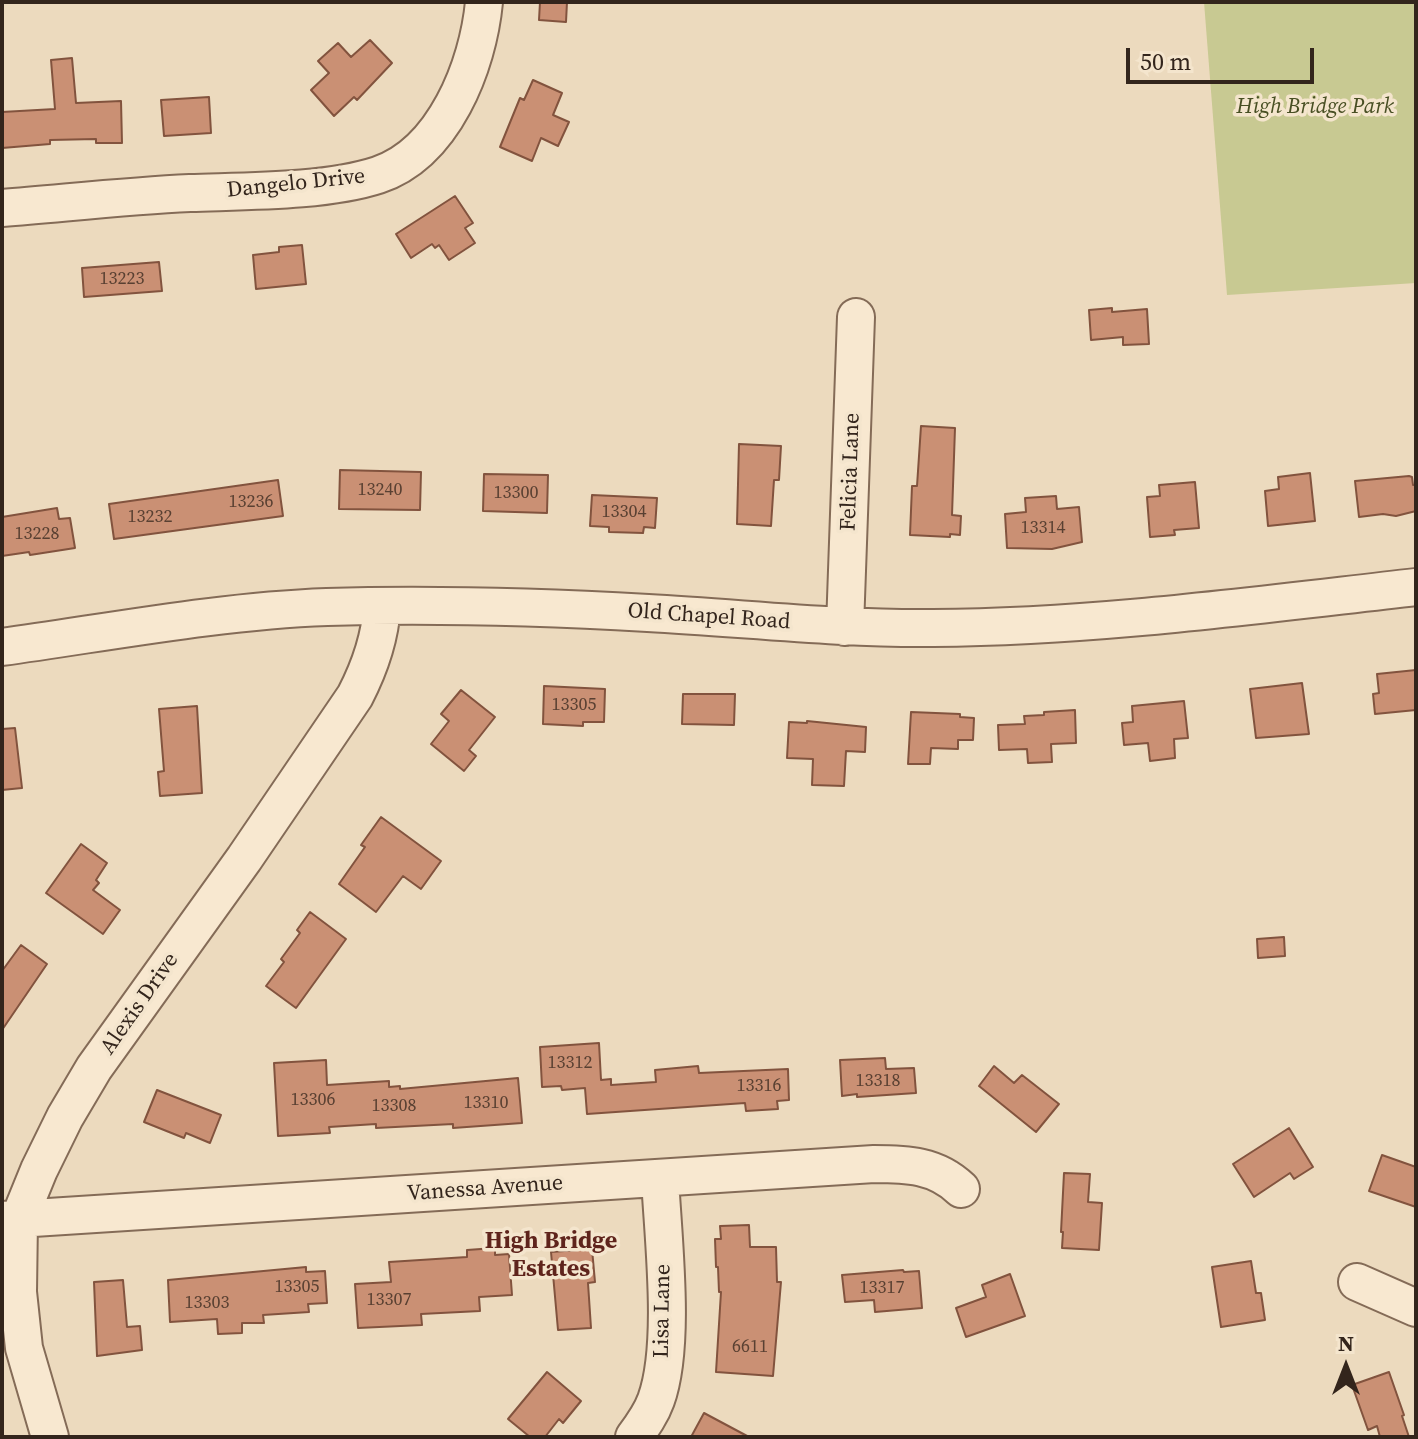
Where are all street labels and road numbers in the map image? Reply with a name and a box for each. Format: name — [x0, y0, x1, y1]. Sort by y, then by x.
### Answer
street label: Dangelo Drive — [225, 164, 367, 204]
street label: Felicia Lane — [836, 412, 866, 532]
street label: Old Chapel Road — [627, 598, 791, 636]
street label: Alexis Drive — [95, 948, 185, 1060]
street label: Vanessa Avenue — [406, 1170, 564, 1208]
street label: Lisa Lane — [649, 1264, 677, 1358]

